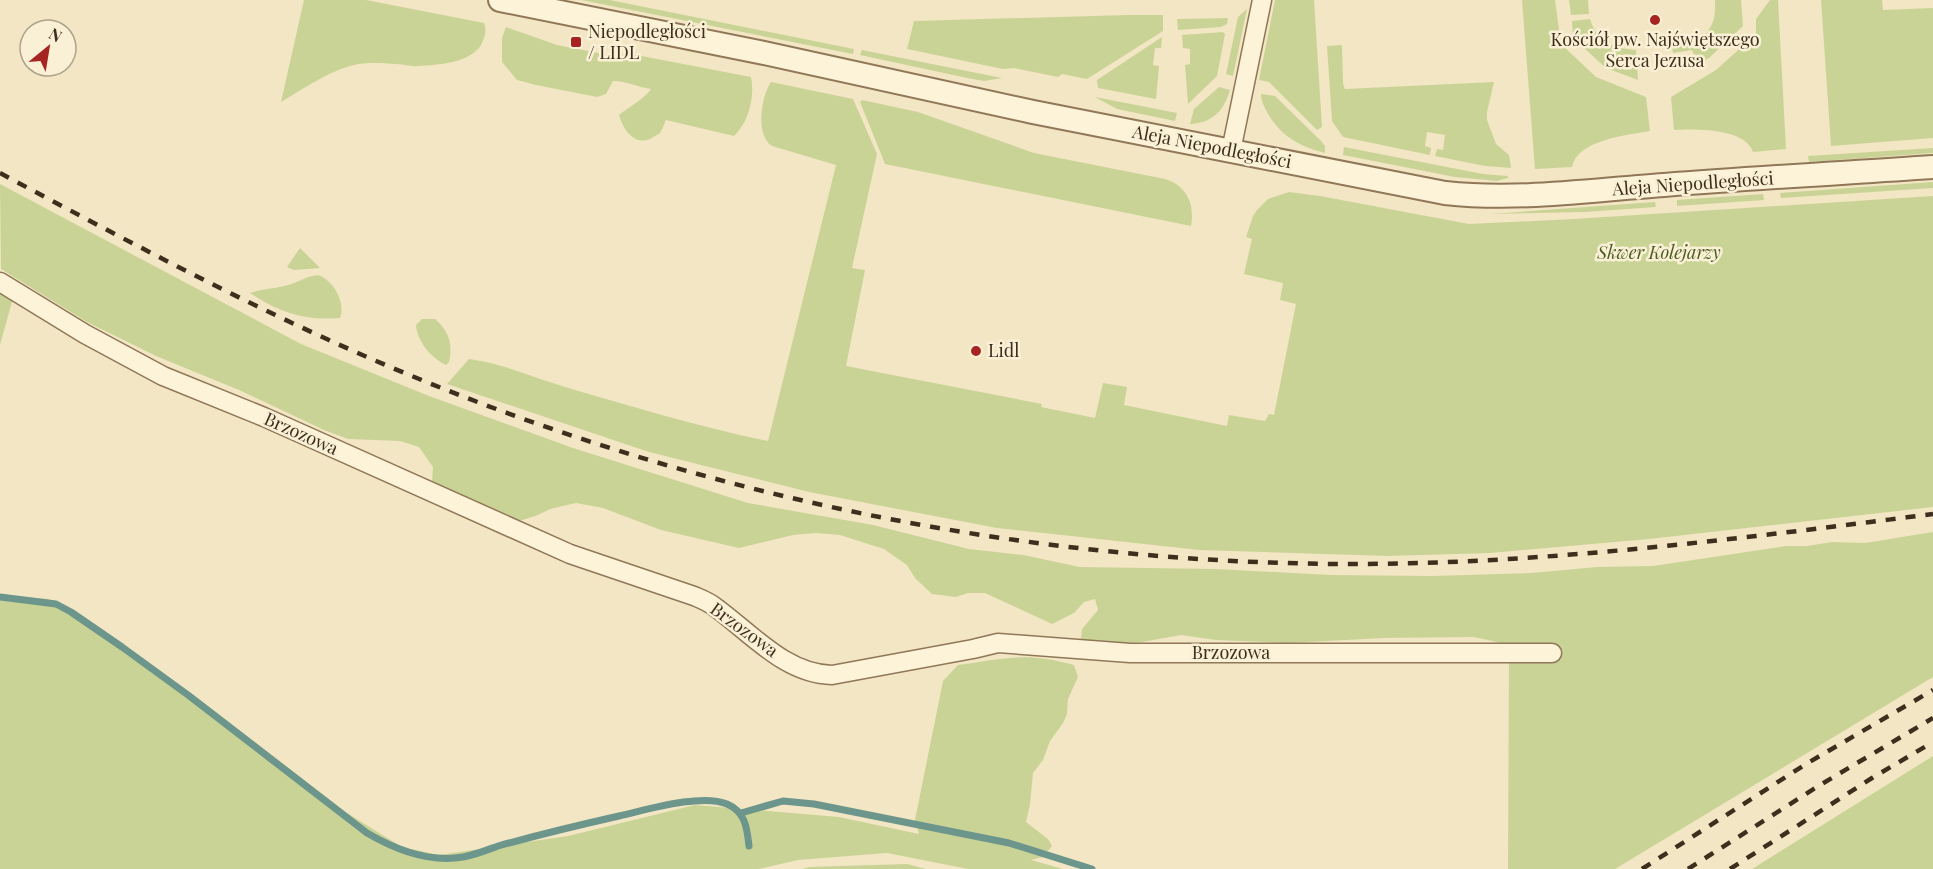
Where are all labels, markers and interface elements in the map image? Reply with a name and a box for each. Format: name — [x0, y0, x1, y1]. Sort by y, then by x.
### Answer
marker: Kościół pw. Najświętszego Serca Jezusa — [1648, 13, 1662, 27]
north arrow — [18, 18, 78, 78]
place label: Niepodległości / LIDL — [588, 19, 706, 64]
text: N — [45, 23, 66, 47]
place label: Kościół pw. Najświętszego Serca Jezusa — [1550, 27, 1760, 72]
marker: Niepodległości / LIDL — [569, 35, 583, 49]
street label: Aleja Niepodległości — [1130, 119, 1294, 173]
street label: Aleja Niepodległości — [1611, 165, 1774, 201]
park label: Skwer Kolejarzy — [1596, 240, 1721, 264]
place label: Lidl — [988, 338, 1019, 362]
marker: Lidl — [969, 344, 983, 358]
street label: Brzozowa — [261, 406, 342, 460]
street label: Brzozowa — [706, 596, 783, 662]
street label: Brzozowa — [1192, 640, 1270, 664]

